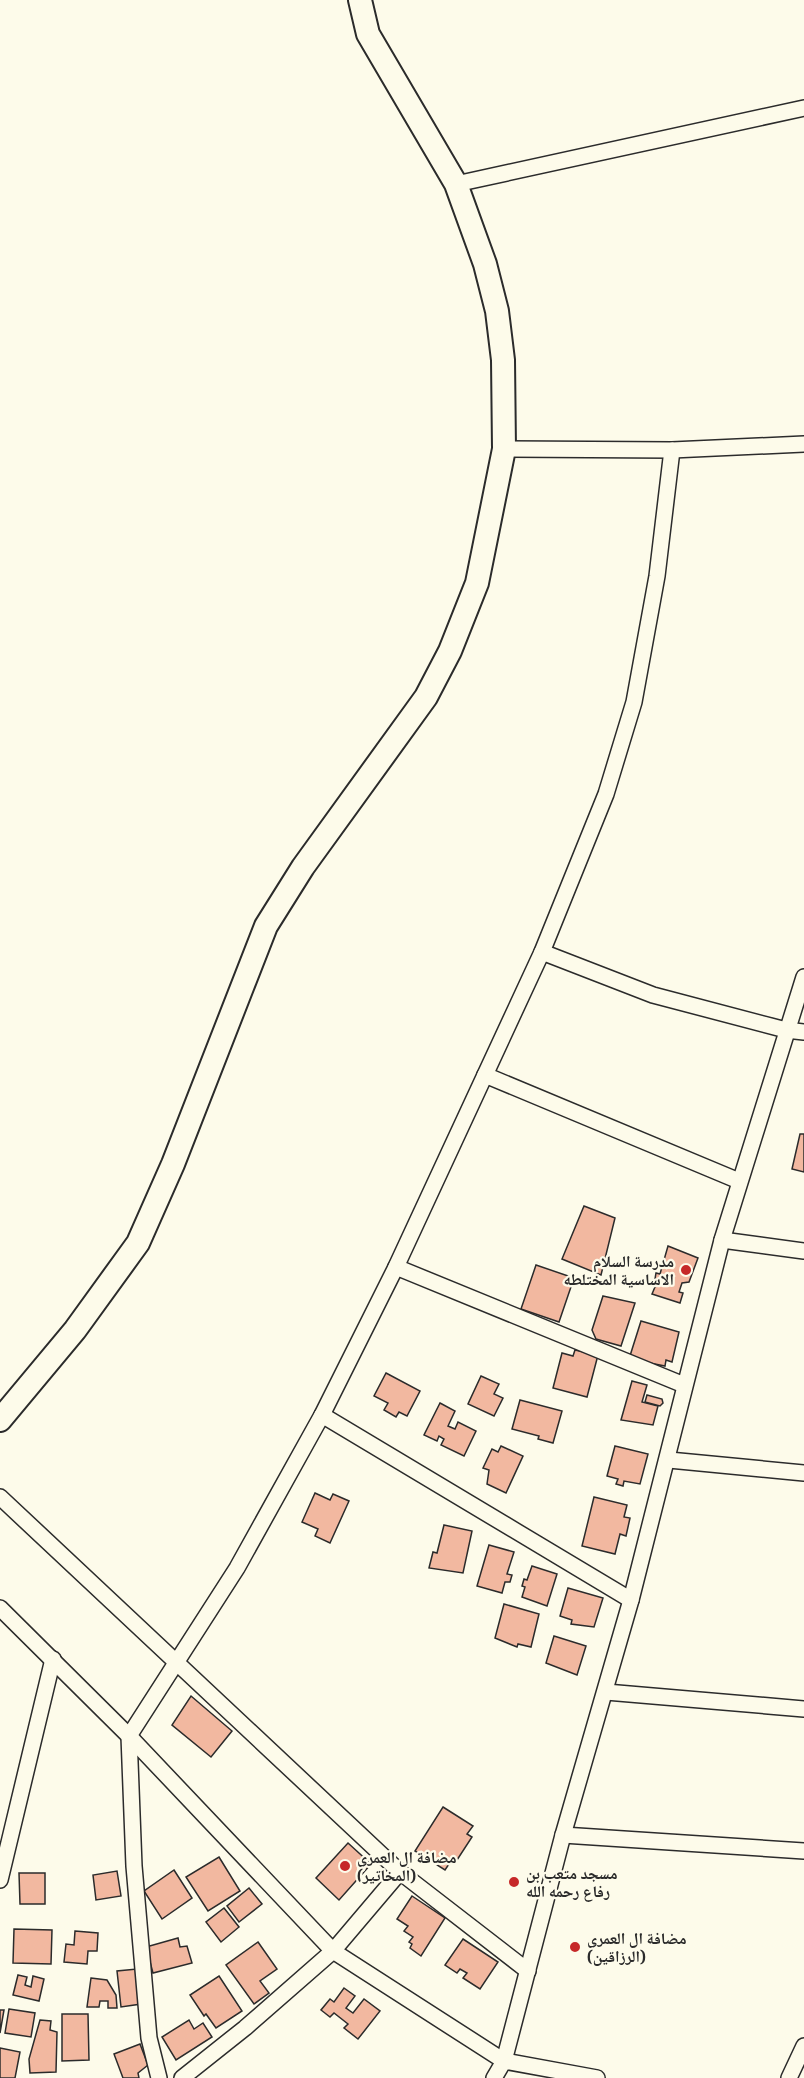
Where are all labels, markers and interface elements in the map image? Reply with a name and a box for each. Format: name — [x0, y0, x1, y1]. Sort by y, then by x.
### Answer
place label: مدرسة السلام الاساسية المختلطه — [563, 1251, 674, 1288]
marker: مدرسة السلام الاساسية المختلطه — [679, 1263, 693, 1277]
place label: مضافة ال العمري (المخاتير) — [357, 1847, 457, 1884]
marker: مضافة ال العمري (المخاتير) — [338, 1859, 352, 1873]
place label: مسجد متعب بن رفاع رحمه الله — [526, 1863, 617, 1902]
marker: مسجد متعب بن رفاع رحمه الله — [507, 1875, 521, 1889]
place label: مضافة ال العمري (الرزاقين) — [587, 1928, 687, 1966]
marker: مضافة ال العمري (الرزاقين) — [568, 1940, 582, 1954]

